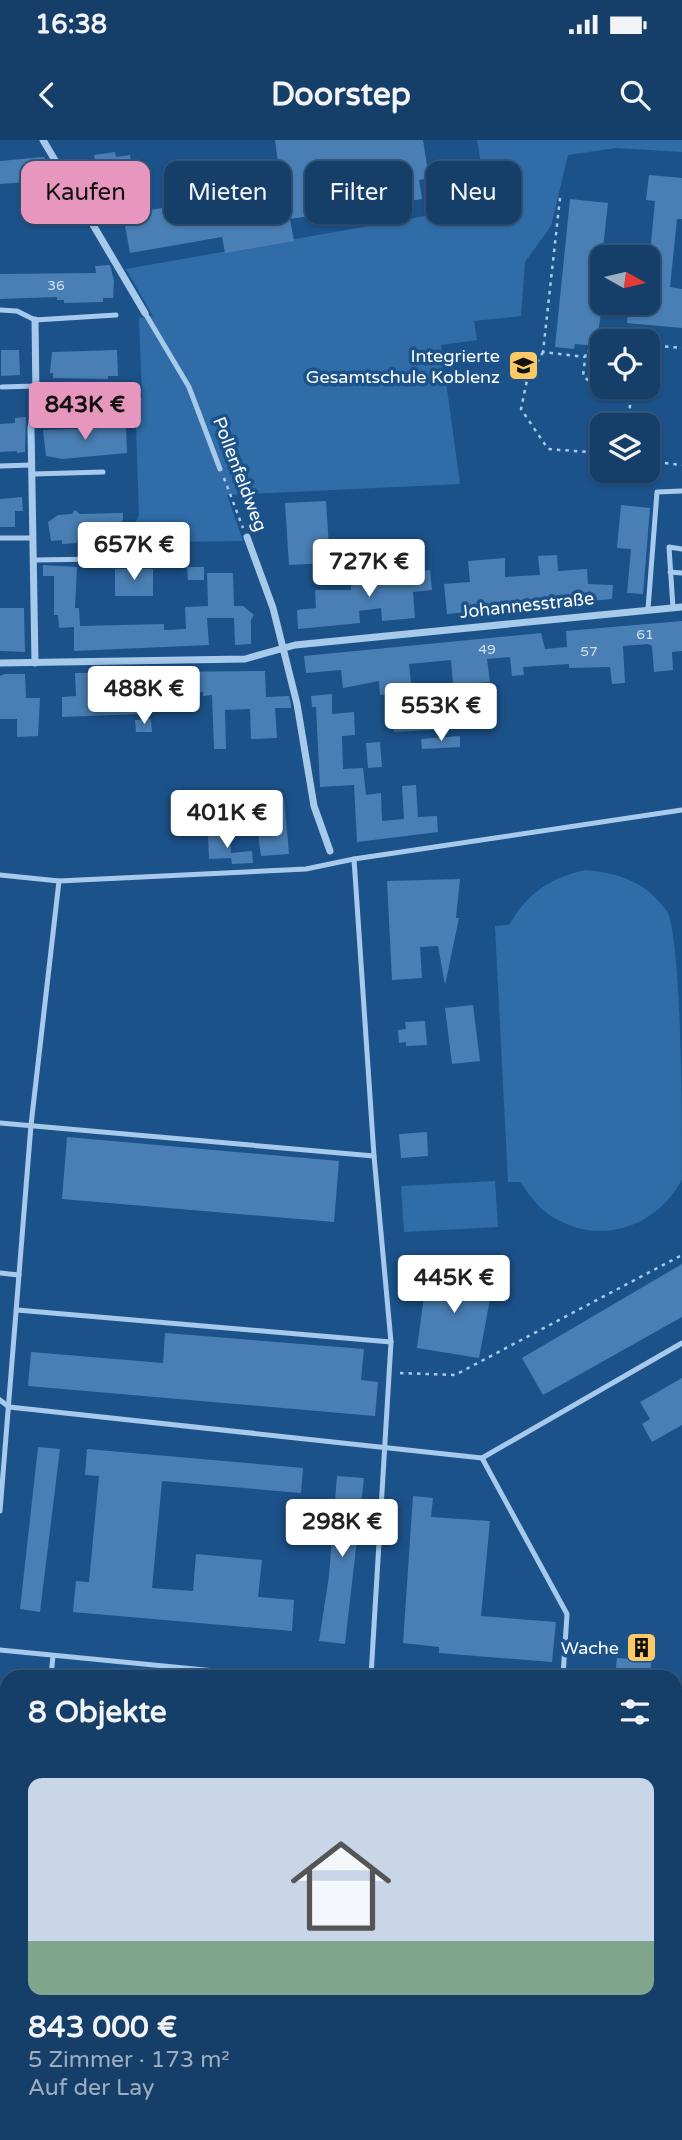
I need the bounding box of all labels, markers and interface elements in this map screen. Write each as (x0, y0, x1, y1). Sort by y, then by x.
text: 16:38 (35, 9, 107, 40)
icon: back (28, 76, 66, 114)
text: Doorstep (271, 76, 411, 114)
icon: search (616, 76, 654, 114)
chip: Kaufen (21, 161, 150, 224)
chip: Mieten (164, 161, 291, 224)
chip: Filter (305, 161, 412, 224)
chip: Neu (426, 161, 521, 224)
north arrow (590, 245, 660, 315)
map controls (590, 245, 660, 483)
house number: 36 (47, 277, 65, 294)
button: locate (590, 329, 660, 399)
place label: Integrierte Gesamtschule Koblenz (306, 345, 500, 388)
school or university icon: Integrierte Gesamtschule Koblenz (506, 349, 540, 383)
pin: 843K € (28, 383, 142, 442)
text: 843K € (45, 391, 125, 419)
button: layers (590, 413, 660, 483)
street label: Pollenfeldweg (208, 414, 272, 534)
pin: 657K € (77, 522, 191, 582)
text: 657K € (94, 531, 174, 559)
pin: 727K € (312, 540, 426, 599)
text: 727K € (329, 548, 409, 576)
street label: Johannesstraße (459, 587, 595, 623)
house number: 61 (636, 626, 654, 643)
house number: 49 (478, 641, 496, 658)
house number: 57 (580, 643, 598, 660)
pin: 488K € (87, 666, 201, 726)
text: 488K € (104, 675, 184, 703)
pin: 553K € (384, 684, 498, 743)
text: 553K € (401, 692, 481, 720)
pin: 401K € (170, 790, 284, 850)
text: 401K € (187, 799, 267, 827)
pin: 445K € (397, 1256, 511, 1315)
text: 445K € (414, 1264, 494, 1292)
pin: 298K € (285, 1500, 399, 1559)
text: 298K € (302, 1508, 382, 1536)
building icon: Wache (625, 1631, 659, 1665)
place label: Wache (561, 1637, 619, 1659)
icon: filters (616, 1693, 654, 1731)
text: 8 Objekte (28, 1694, 167, 1731)
icon: home (278, 1823, 404, 1949)
text: 843 000 € (28, 2009, 177, 2046)
text: 5 Zimmer · 173 m² (28, 2046, 230, 2074)
text: Auf der Lay (28, 2074, 154, 2102)

